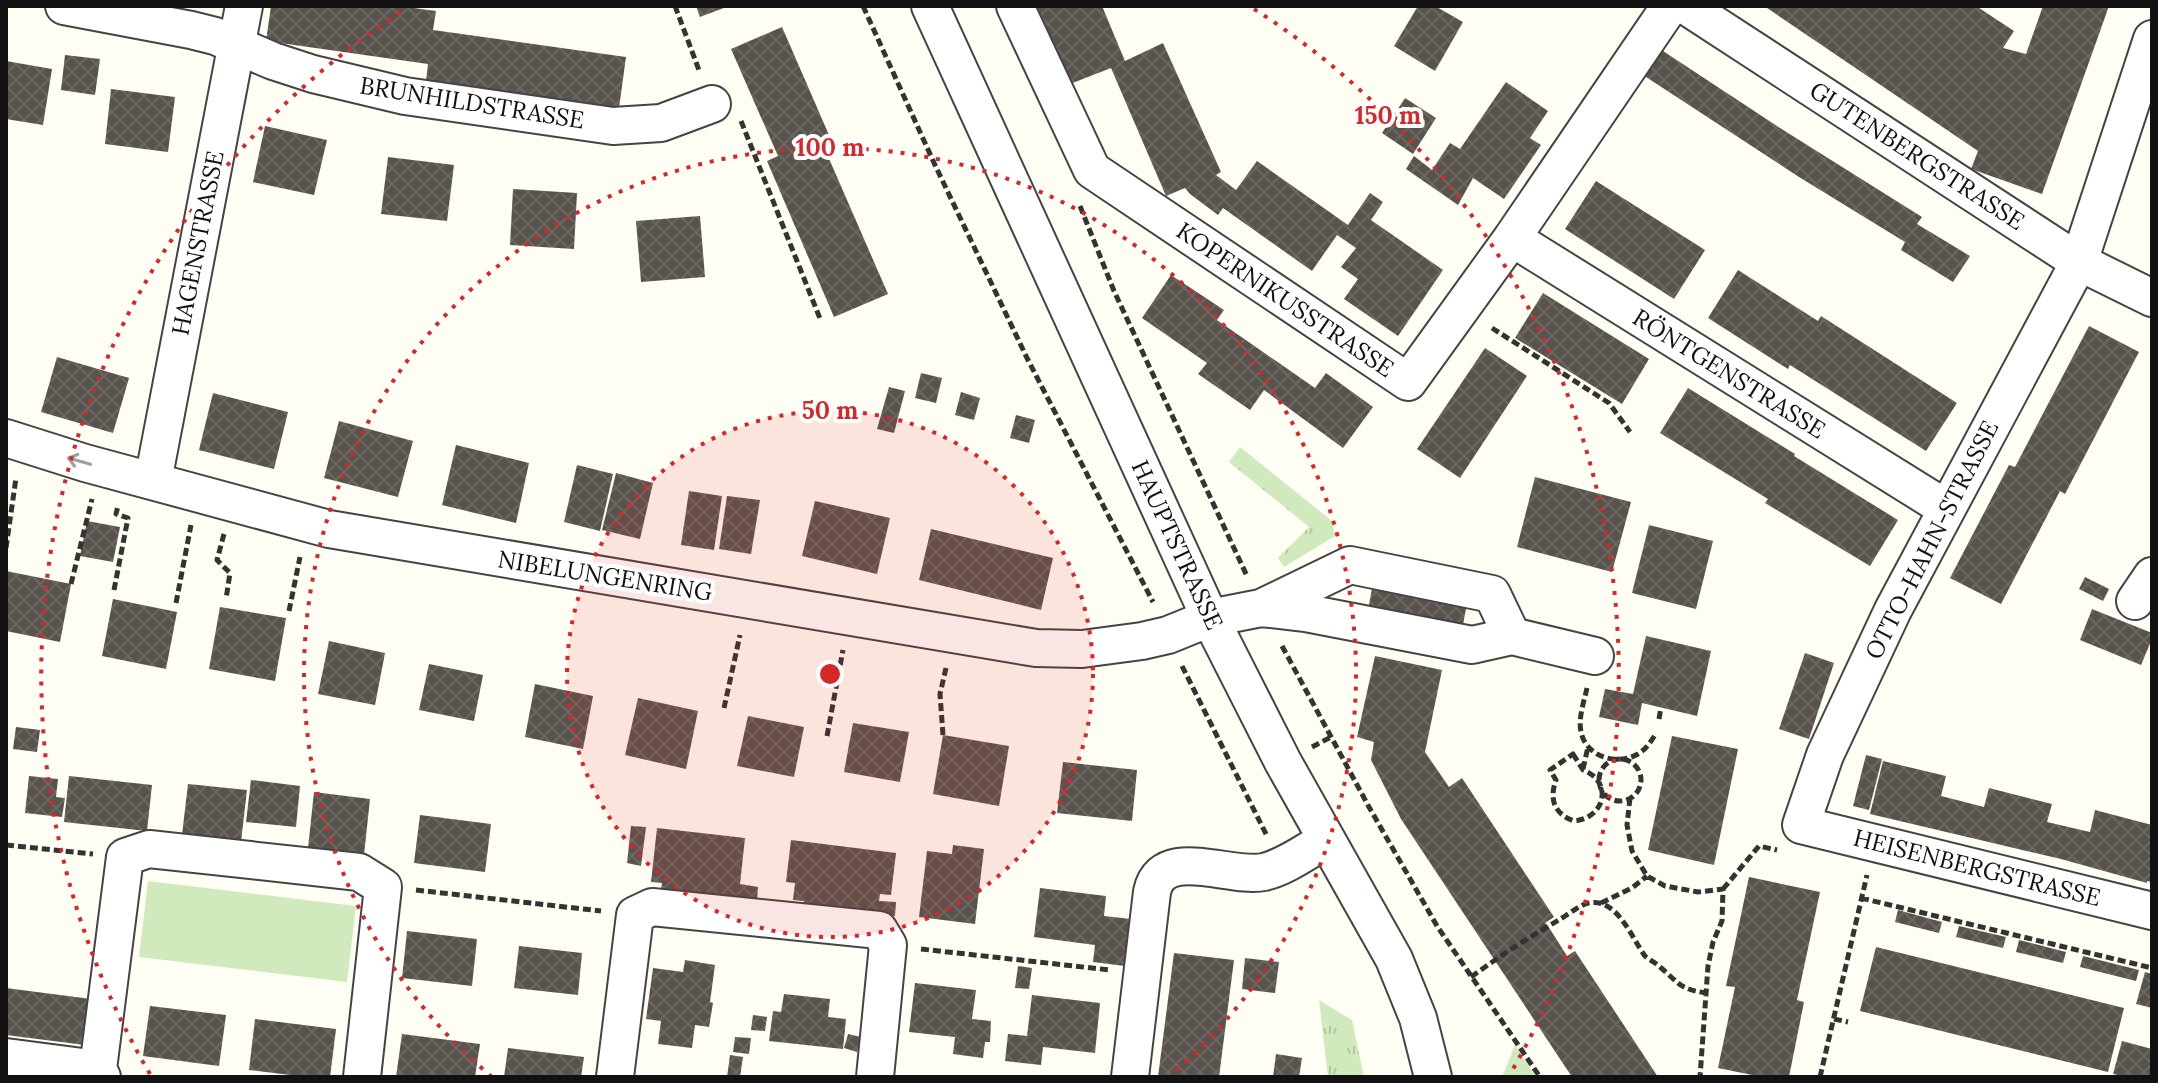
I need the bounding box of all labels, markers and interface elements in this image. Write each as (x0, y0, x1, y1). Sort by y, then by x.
street label: BRUNHILDSTRASSE (358, 69, 587, 136)
street label: GUTENBERGSTRASSE (1804, 74, 2031, 237)
text: 150 m (1355, 100, 1421, 131)
text: 100 m (796, 132, 864, 163)
street label: HAGENSTRASSE (164, 148, 231, 338)
street label: KOPERNIKUSSTRASSE (1171, 215, 1400, 384)
street label: RÖNTGENSTRASSE (1627, 302, 1831, 445)
text: 50 m (802, 395, 858, 426)
street label: OTTO-HAHN-STRASSE (1858, 415, 2005, 664)
one-way arrow (67, 453, 92, 467)
street label: HAUPTSTRASSE (1125, 455, 1230, 635)
street label: NIBELUNGENRING (496, 543, 715, 608)
centre of rings (816, 660, 844, 688)
street label: HEISENBERGSTRASSE (1850, 822, 2104, 913)

